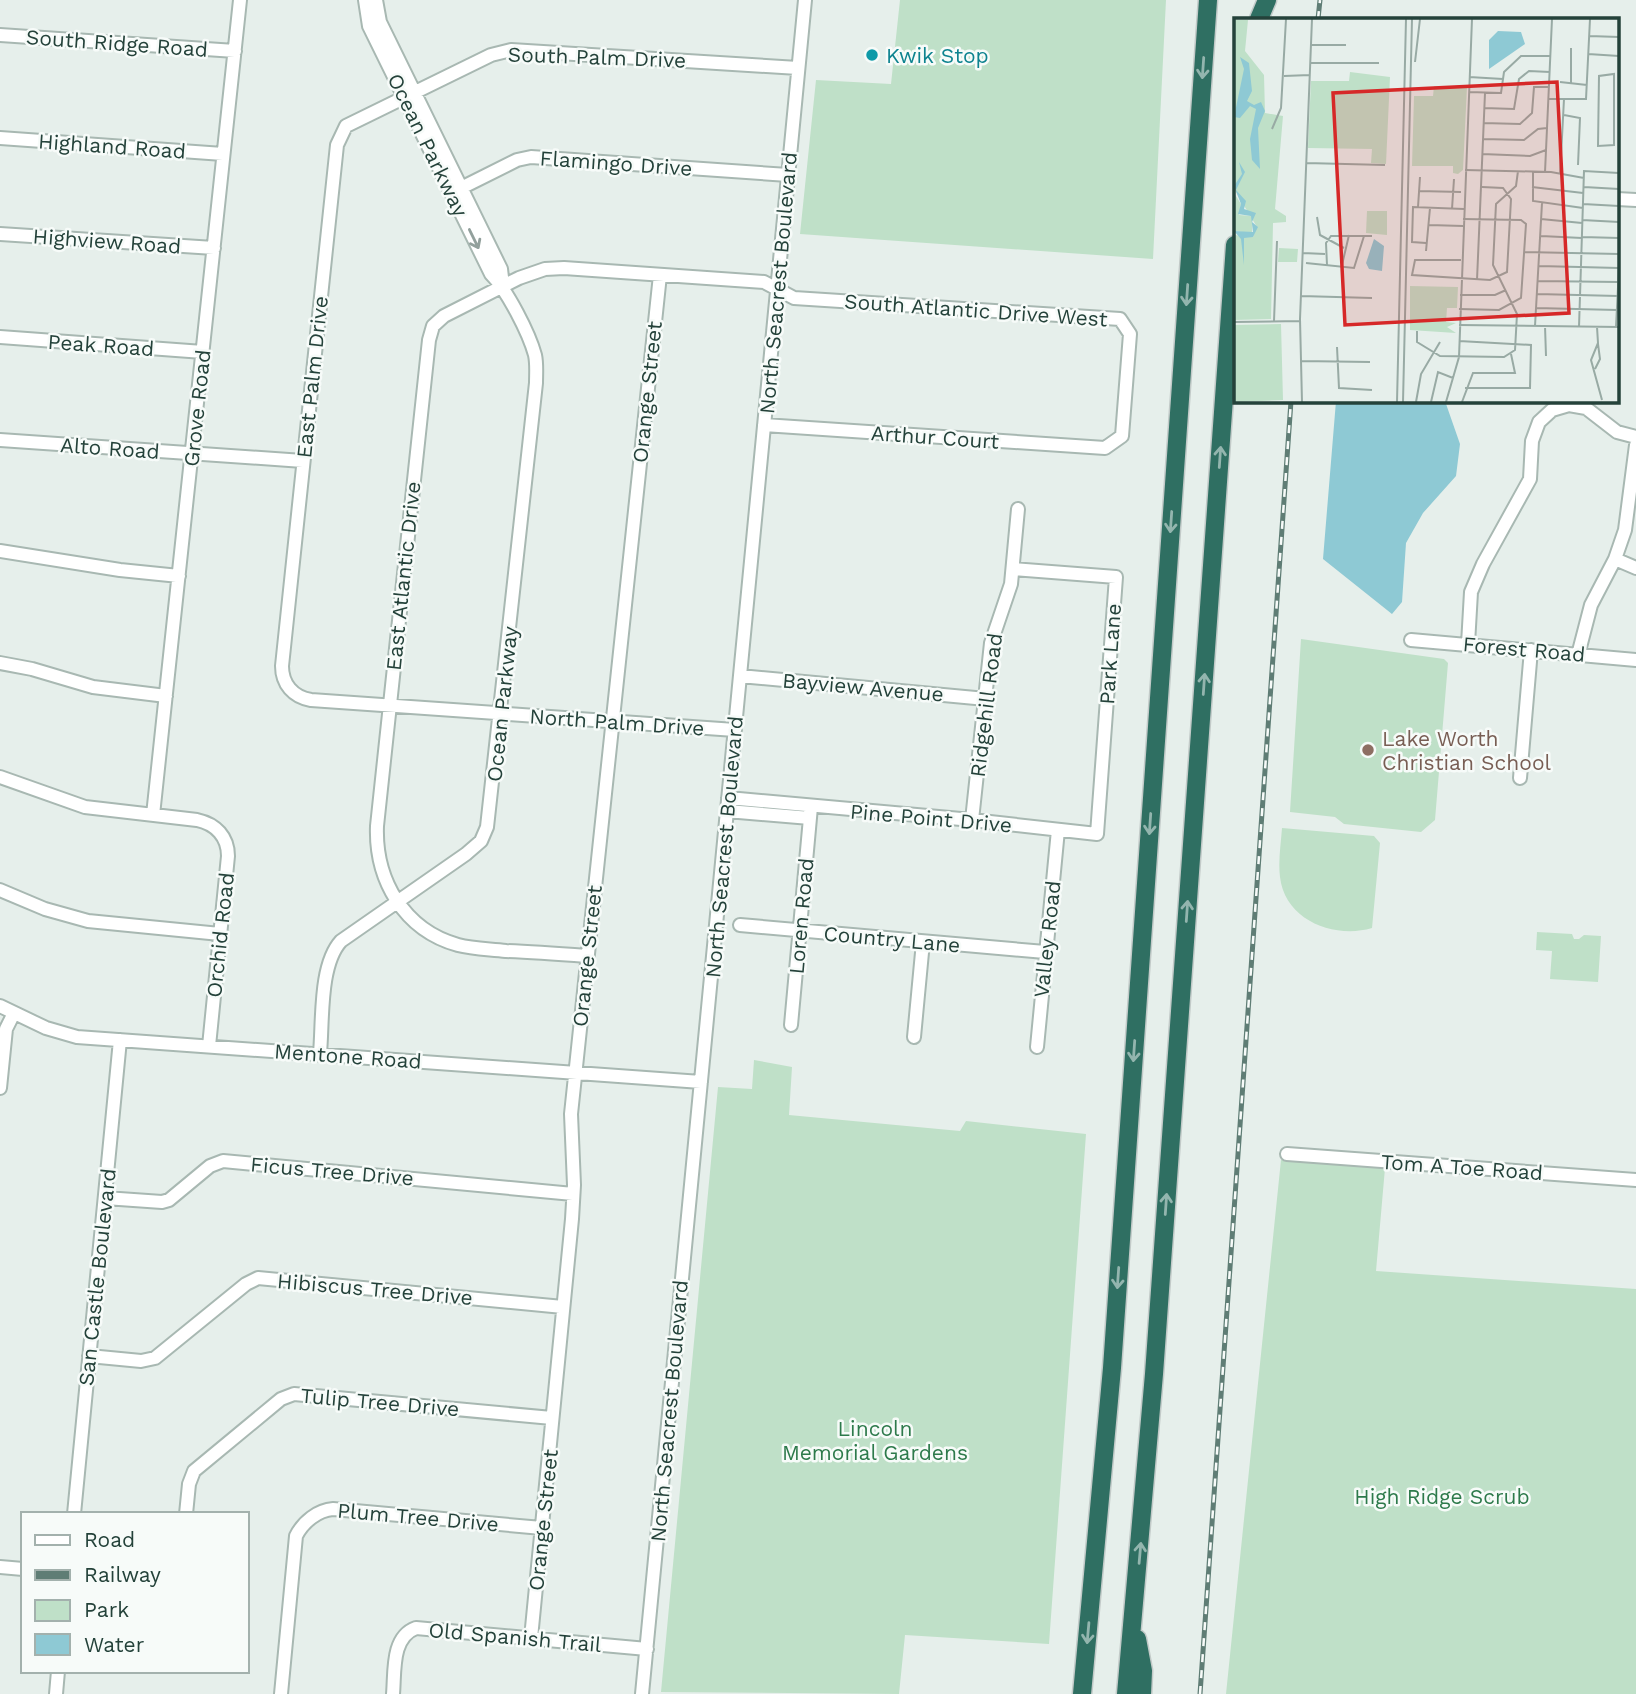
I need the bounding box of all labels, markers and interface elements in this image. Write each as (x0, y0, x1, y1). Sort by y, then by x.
inset map (1234, 18, 1618, 402)
street label: South Ridge Road (25, 24, 209, 62)
street label: South Palm Drive (507, 41, 687, 73)
place label: Kwik Stop (886, 43, 989, 68)
marker: Kwik Stop (864, 47, 880, 63)
one-way arrow (1196, 56, 1209, 79)
street label: Ocean Parkway (383, 69, 474, 221)
street label: Highland Road (37, 128, 187, 164)
street label: Flamingo Drive (539, 145, 693, 181)
street label: North Seacrest Boulevard (754, 151, 802, 415)
street label: Highview Road (32, 223, 182, 259)
one-way arrow (468, 228, 481, 249)
one-way arrow (1180, 283, 1193, 306)
street label: South Atlantic Drive West (844, 288, 1109, 332)
street label: East Palm Drive (291, 295, 333, 459)
street label: Orange Street (627, 320, 667, 464)
street label: Peak Road (47, 329, 155, 361)
street label: Grove Road (178, 348, 216, 468)
street label: Arthur Court (870, 420, 1000, 454)
street label: Alto Road (59, 432, 161, 464)
one-way arrow (1214, 447, 1227, 469)
street label: East Atlantic Drive (381, 480, 425, 672)
one-way arrow (1164, 510, 1177, 533)
street label: Park Lane (1094, 603, 1126, 705)
street label: Ocean Parkway (481, 625, 523, 783)
street label: Forest Road (1462, 631, 1586, 667)
street label: Ridgehill Road (965, 632, 1007, 778)
street label: Bayview Avenue (781, 667, 945, 707)
one-way arrow (1197, 673, 1210, 696)
street label: North Palm Drive (529, 703, 705, 741)
street label: North Seacrest Boulevard (700, 715, 748, 979)
place label: Lake Worth Christian School (1382, 726, 1551, 775)
marker: Lake Worth Christian School (1360, 742, 1376, 758)
street label: Pine Point Drive (849, 798, 1013, 838)
one-way arrow (1143, 813, 1156, 835)
street label: Loren Road (783, 857, 819, 975)
street label: Orchid Road (201, 871, 239, 999)
street label: Valley Road (1028, 879, 1066, 999)
street label: Orange Street (567, 884, 607, 1028)
one-way arrow (1181, 900, 1194, 923)
street label: Country Lane (823, 921, 961, 957)
street label: Mentone Road (273, 1038, 423, 1074)
one-way arrow (1127, 1040, 1140, 1062)
street label: Tom A Toe Road (1380, 1149, 1544, 1185)
street label: Ficus Tree Drive (249, 1151, 415, 1191)
street label: San Castle Boulevard (73, 1167, 121, 1387)
one-way arrow (1160, 1192, 1173, 1215)
one-way arrow (1111, 1267, 1124, 1289)
street label: Hibiscus Tree Drive (276, 1268, 474, 1310)
street label: North Seacrest Boulevard (645, 1279, 693, 1543)
street label: Tulip Tree Drive (300, 1383, 460, 1421)
park label: Lincoln Memorial Gardens (782, 1416, 968, 1465)
street label: Orange Street (523, 1448, 563, 1592)
park label: High Ridge Scrub (1354, 1484, 1530, 1509)
street label: Plum Tree Drive (336, 1497, 500, 1537)
legend (21, 1512, 248, 1673)
text: Road (84, 1527, 135, 1552)
one-way arrow (1134, 1542, 1147, 1564)
text: Railway (84, 1562, 161, 1587)
text: Park (84, 1597, 129, 1622)
street label: Old Spanish Trail (427, 1617, 603, 1657)
one-way arrow (1081, 1621, 1094, 1643)
text: Water (84, 1632, 145, 1657)

